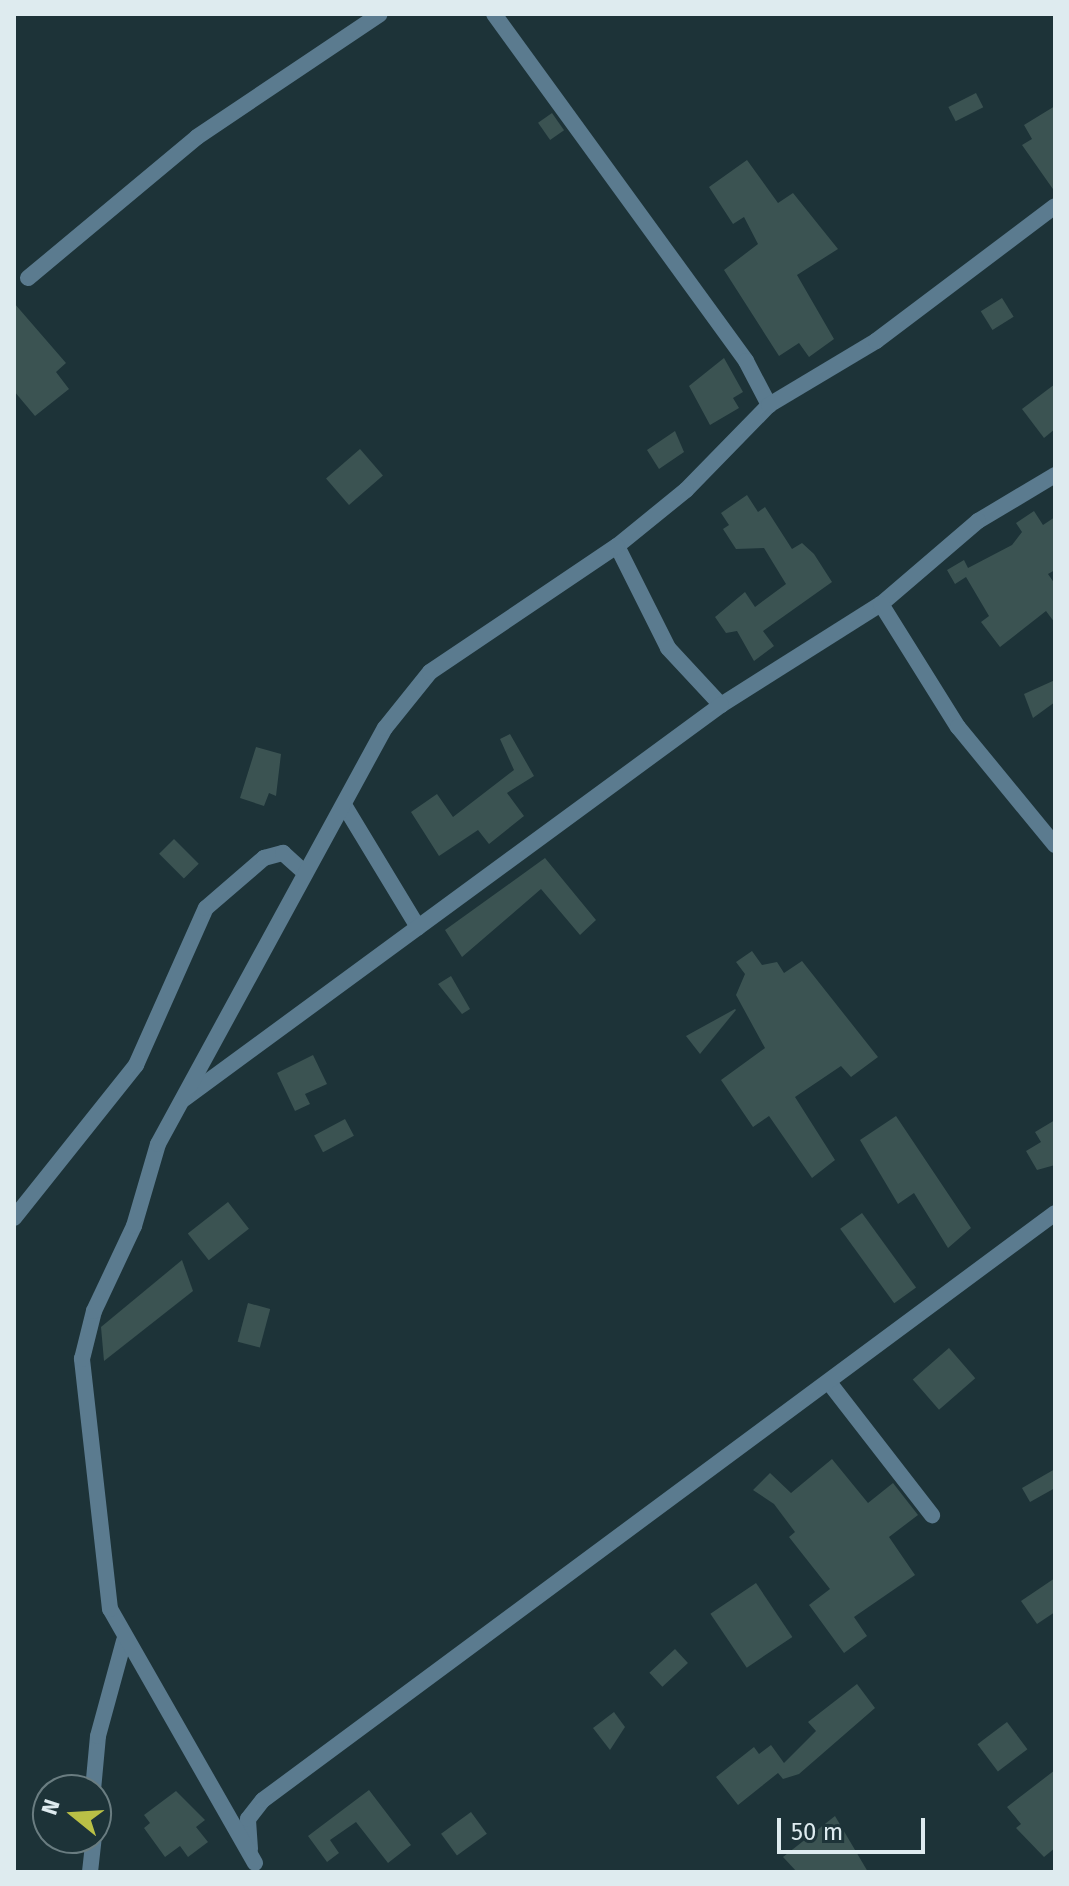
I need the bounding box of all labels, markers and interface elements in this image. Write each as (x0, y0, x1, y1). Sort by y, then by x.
north arrow (32, 1774, 112, 1854)
text: N (36, 1796, 66, 1818)
scale bar (781, 1802, 929, 1852)
text: 50 m (791, 1818, 843, 1846)

